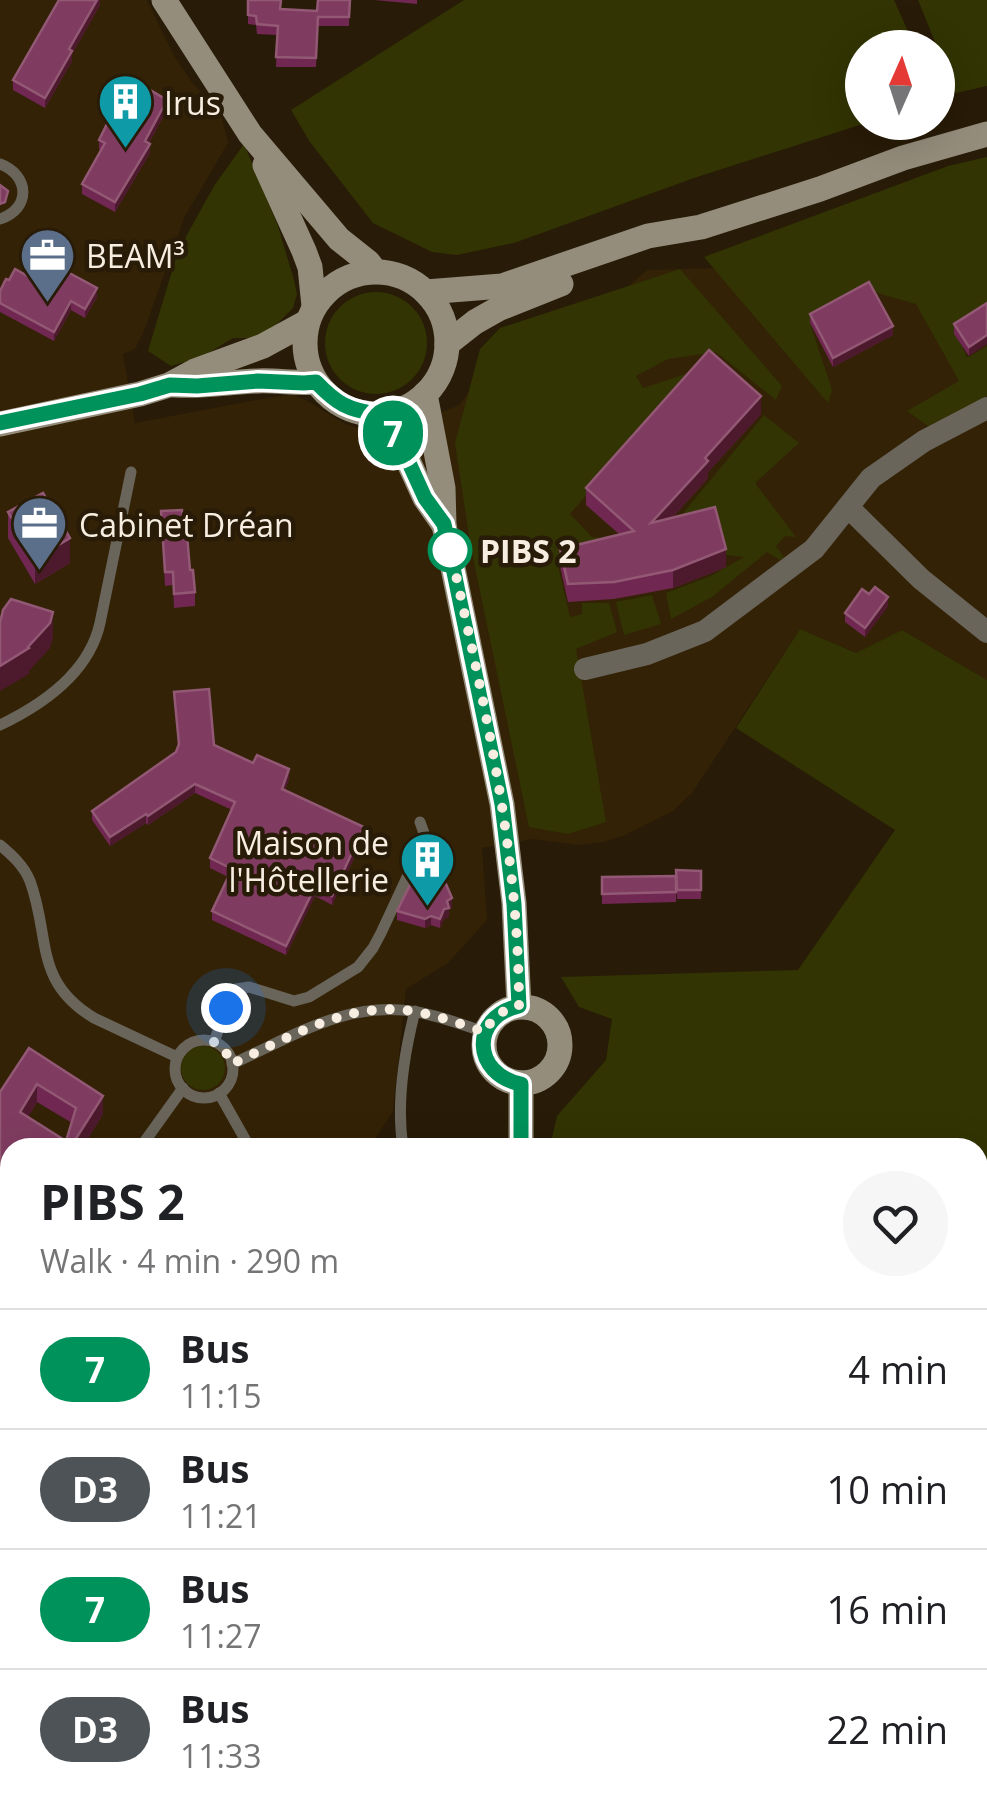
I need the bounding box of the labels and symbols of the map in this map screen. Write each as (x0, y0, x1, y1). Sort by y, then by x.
north arrow (845, 30, 955, 140)
building icon: Irus (95, 72, 155, 151)
place label: Irus (164, 81, 221, 124)
office icon: BEAM³ (17, 225, 77, 304)
place label: BEAM³ (86, 234, 185, 277)
line badge: 7 (360, 400, 426, 466)
office icon: Cabinet Dréan (10, 494, 70, 573)
place label: Cabinet Dréan (79, 503, 294, 546)
marker: PIBS 2 (429, 529, 471, 571)
place label: PIBS 2 (480, 529, 576, 572)
place label: Maison de l'Hôtellerie (228, 821, 389, 901)
building icon: Maison de l'Hôtellerie (398, 830, 458, 909)
your location (201, 983, 251, 1033)

